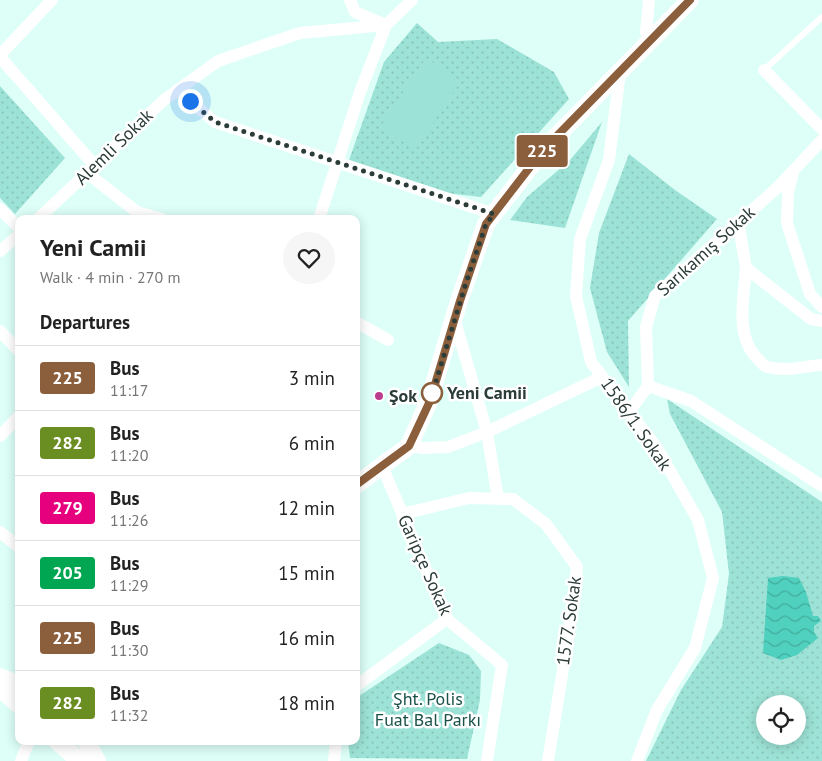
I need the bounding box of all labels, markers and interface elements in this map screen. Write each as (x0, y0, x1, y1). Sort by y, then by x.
your location (178, 89, 203, 114)
street label: Alemli Sokak (70, 103, 158, 190)
line badge: 225 (513, 135, 571, 167)
text: 225 (527, 139, 557, 162)
street label: Sarıkamış Sokak (652, 200, 760, 301)
text: Yeni Camii (40, 232, 146, 263)
button: heart (283, 232, 335, 284)
text: Walk · 4 min · 270 m (40, 267, 180, 287)
text: Departures (40, 310, 130, 334)
text: Bus (110, 356, 139, 380)
text: 225 (52, 366, 83, 389)
text: 3 min (289, 366, 335, 390)
street label: 1586/1. Sokak (596, 373, 677, 475)
text: 11:17 (110, 380, 148, 400)
place label: Yeni Camii (446, 381, 527, 404)
marker: Yeni Camii (421, 382, 443, 404)
place label: Şok (389, 384, 417, 407)
marker: Şok (373, 390, 385, 402)
text: Bus (110, 421, 139, 445)
text: 282 (52, 431, 83, 454)
text: 6 min (289, 431, 335, 455)
text: 11:20 (110, 445, 148, 465)
text: Bus (110, 486, 139, 510)
text: 279 (52, 496, 83, 519)
text: 12 min (278, 496, 335, 520)
text: 11:26 (110, 510, 148, 530)
street label: Garipçe Sokak (393, 511, 458, 619)
text: Bus (110, 551, 139, 575)
text: 205 (52, 561, 83, 584)
text: 15 min (278, 561, 335, 585)
street label: 1577. Sokak (551, 574, 586, 667)
text: 11:29 (110, 575, 148, 595)
text: Bus (110, 616, 139, 640)
text: 225 (52, 626, 83, 649)
text: 16 min (278, 626, 335, 650)
text: 11:30 (110, 640, 148, 660)
text: Bus (110, 681, 139, 705)
park label: Şht. Polis Fuat Bal Parkı (375, 687, 481, 731)
text: 282 (52, 691, 83, 714)
text: 18 min (278, 691, 335, 715)
map controls (756, 695, 806, 745)
button: locate (756, 695, 806, 745)
text: 11:32 (110, 705, 148, 725)

